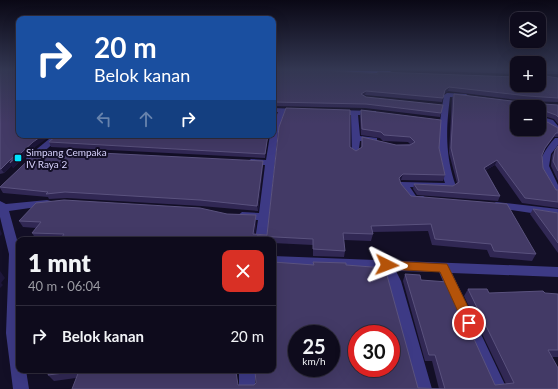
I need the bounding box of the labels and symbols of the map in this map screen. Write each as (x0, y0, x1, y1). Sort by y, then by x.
place label: Simpang Cempaka IV Raya 2 (26, 146, 107, 170)
marker: Simpang Cempaka IV Raya 2 (13, 153, 23, 163)
position arrow (366, 244, 408, 286)
pin (452, 306, 486, 340)
speed limit sign: 30 (348, 325, 400, 377)

